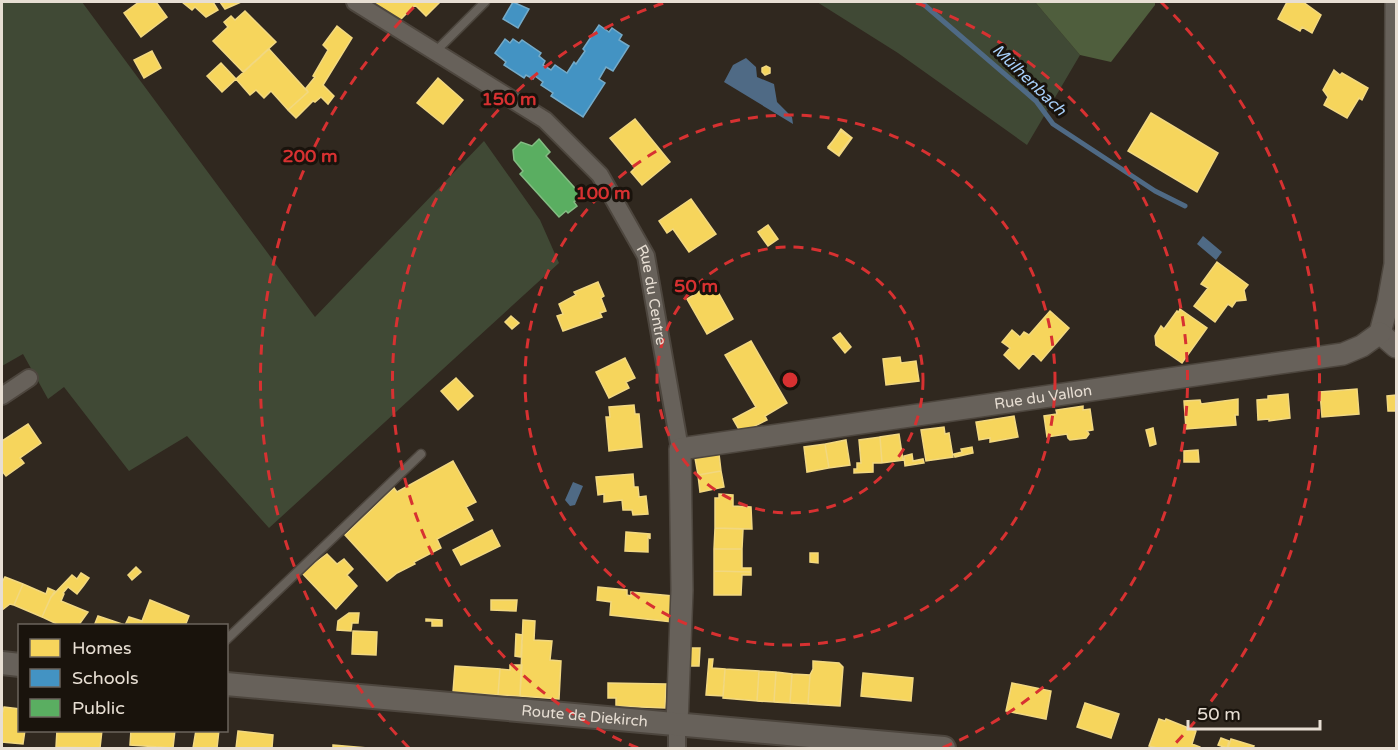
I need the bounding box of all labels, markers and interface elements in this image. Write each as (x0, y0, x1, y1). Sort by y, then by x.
water label: Mülhenbach (988, 40, 1071, 121)
text: 150 m (481, 88, 537, 110)
text: 200 m (282, 145, 338, 167)
text: 100 m (575, 182, 631, 204)
street label: Rue du Centre (632, 241, 671, 347)
text: 50 m (674, 275, 718, 297)
centre of rings (780, 370, 800, 390)
street label: Rue du Vallon (993, 381, 1093, 413)
legend (18, 624, 228, 732)
text: Homes (72, 637, 132, 659)
text: Schools (72, 667, 139, 689)
scale bar (1188, 693, 1320, 731)
text: Public (72, 697, 125, 719)
street label: Route de Diekirch (521, 701, 649, 731)
text: 50 m (1197, 703, 1241, 725)

